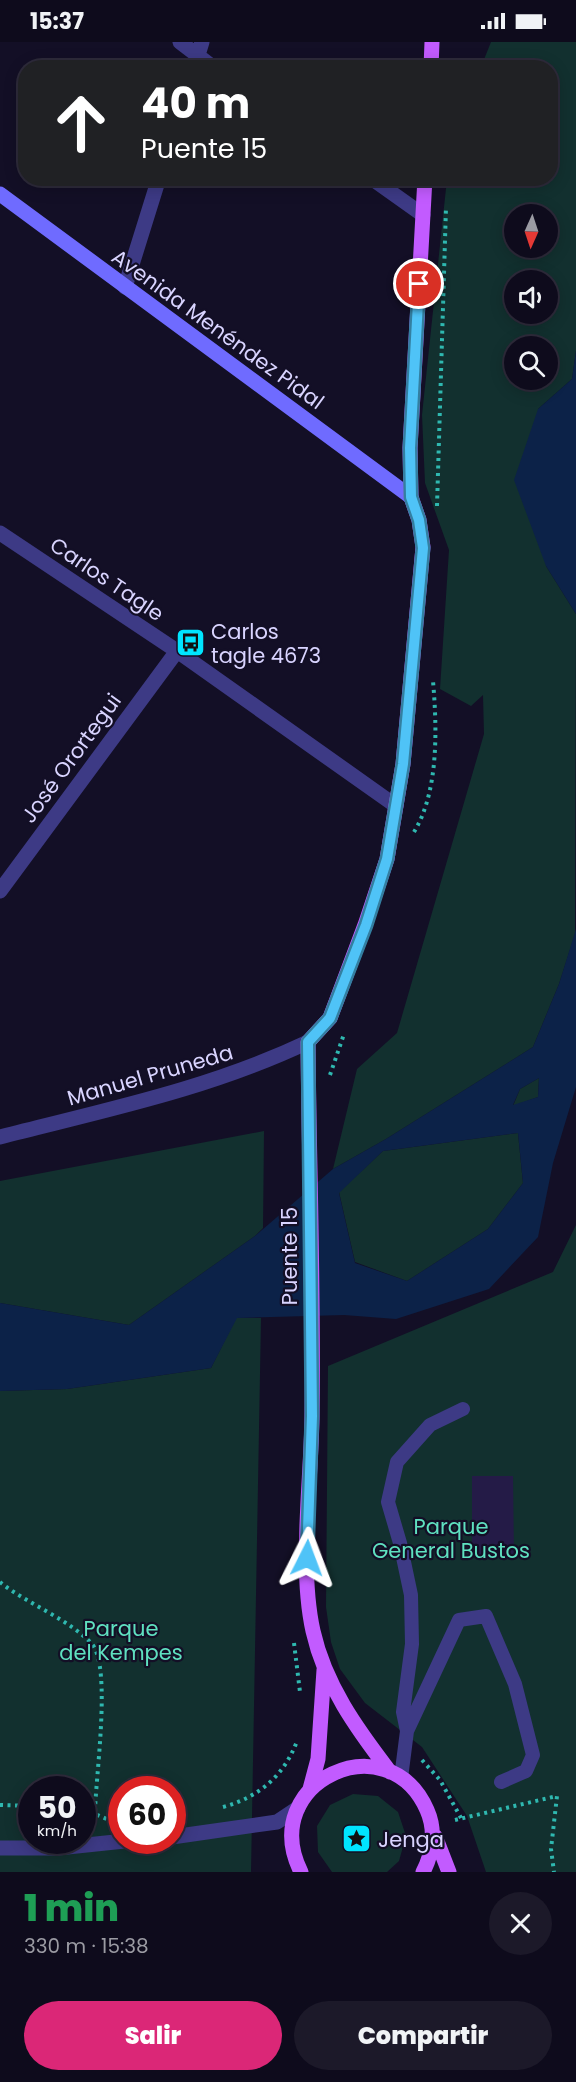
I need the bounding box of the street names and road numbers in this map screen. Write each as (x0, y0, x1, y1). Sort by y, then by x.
street label: Avenida Menéndez Pidal (106, 242, 330, 416)
street label: Carlos Tagle (44, 530, 170, 628)
street label: José Orortegui (14, 687, 128, 829)
street label: Manuel Pruneda (64, 1037, 236, 1113)
street label: Puente 15 (275, 1207, 304, 1305)

